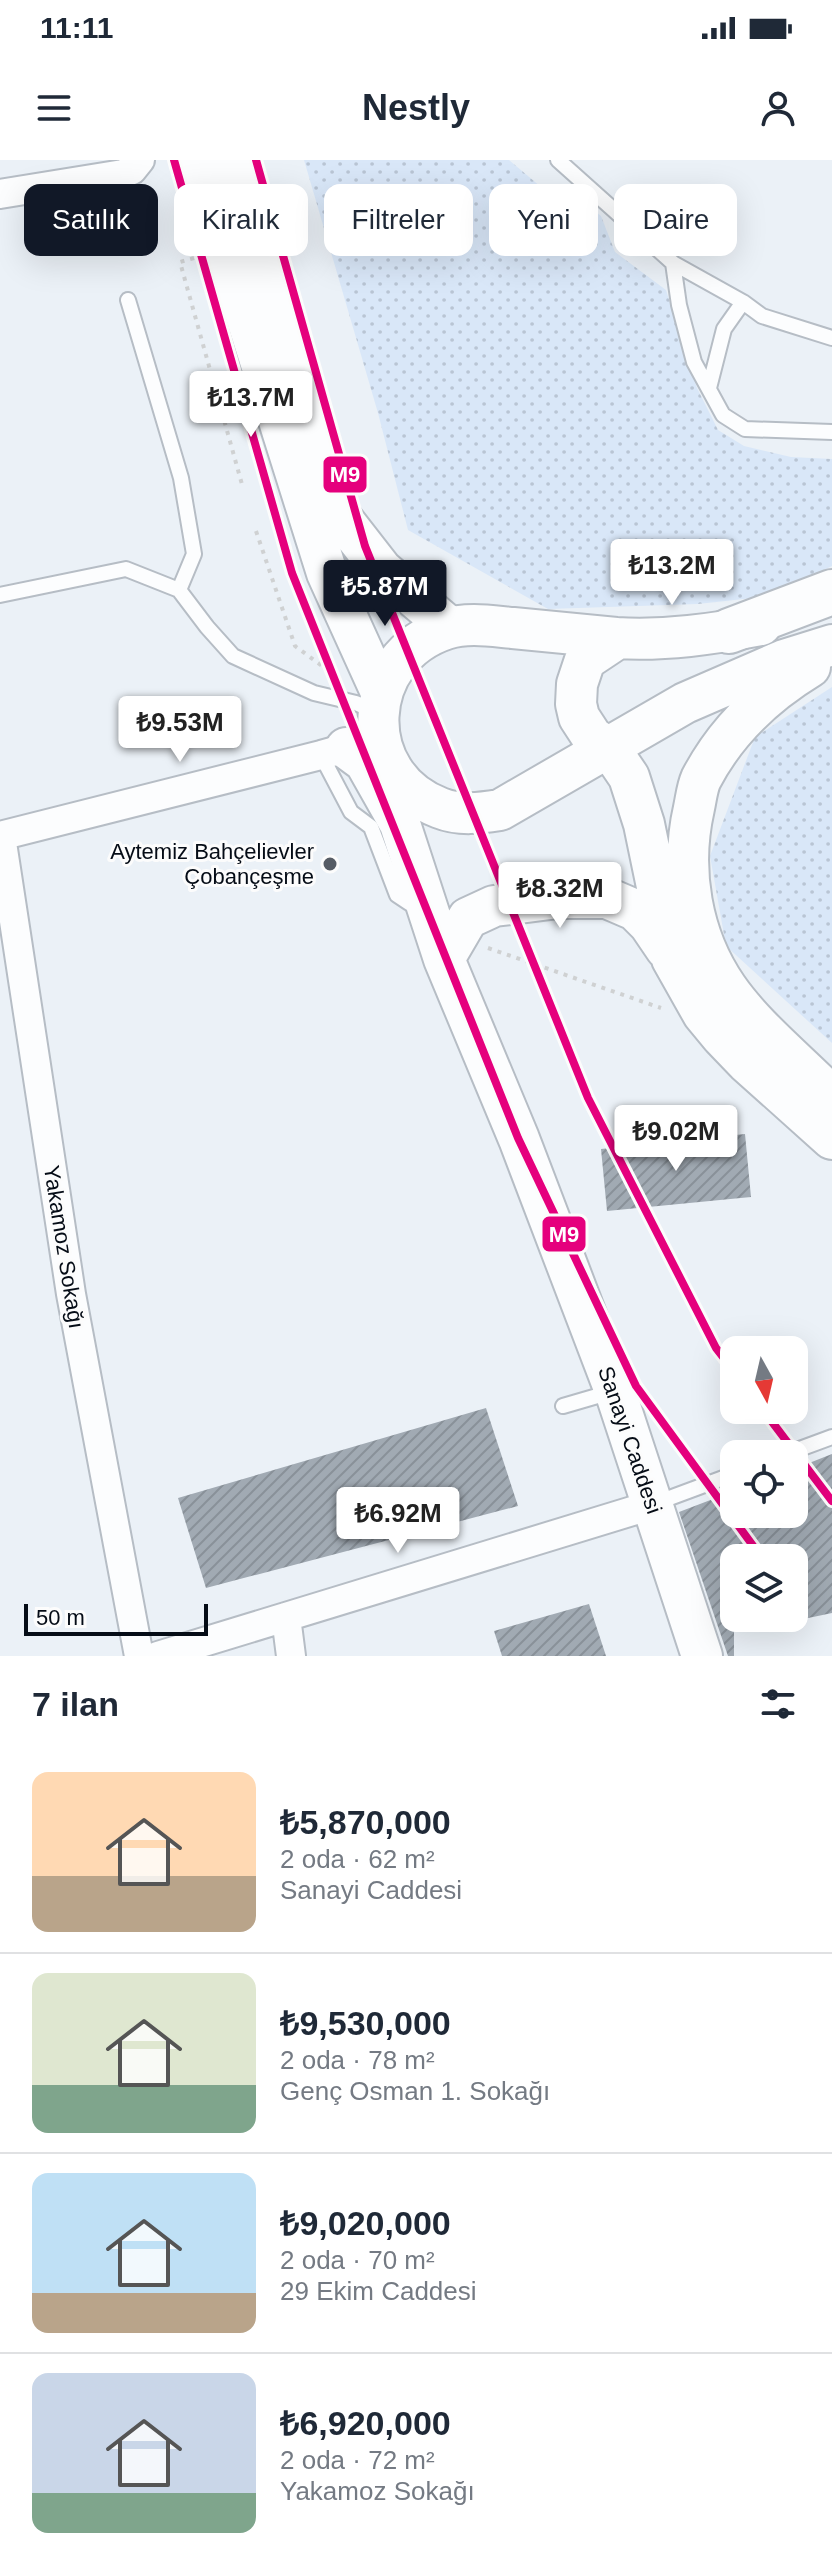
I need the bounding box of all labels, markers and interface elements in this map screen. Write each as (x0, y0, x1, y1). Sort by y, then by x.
text: 11:11 (40, 11, 113, 44)
icon: menu (32, 86, 76, 130)
icon: person (756, 86, 800, 130)
text: Nestly (362, 87, 470, 128)
chip: Satılık (24, 184, 158, 256)
chip: Kiralık (174, 184, 308, 256)
chip: Filtreler (324, 184, 473, 256)
chip: Yeni (489, 184, 598, 256)
chip: Daire (614, 184, 737, 256)
pin: ₺13.7M (186, 371, 316, 439)
text: ₺13.7M (207, 382, 295, 412)
line badge: M9 (322, 455, 368, 494)
text: M9 (330, 462, 360, 487)
pin: ₺13.2M (607, 539, 737, 607)
text: ₺13.2M (628, 550, 716, 580)
pin: ₺5.87M (320, 560, 450, 628)
text: ₺5.87M (341, 571, 429, 601)
pin: ₺9.53M (115, 696, 245, 764)
text: ₺9.53M (136, 707, 224, 737)
place label: Aytemiz Bahçelievler Çobançeşme (110, 839, 314, 889)
marker: Aytemiz Bahçelievler Çobançeşme (321, 855, 339, 873)
pin: ₺8.32M (495, 862, 625, 930)
text: ₺8.32M (516, 873, 604, 903)
pin: ₺9.02M (611, 1105, 741, 1173)
text: ₺9.02M (632, 1116, 720, 1146)
street label: Yakamoz Sokağı (39, 1164, 89, 1330)
line badge: M9 (541, 1215, 587, 1253)
text: M9 (549, 1222, 579, 1247)
north arrow (720, 1336, 808, 1424)
map controls (720, 1336, 808, 1632)
street label: Sanayi Caddesi (593, 1363, 667, 1517)
button: locate (720, 1440, 808, 1528)
pin: ₺6.92M (333, 1487, 463, 1555)
text: ₺6.92M (354, 1498, 442, 1528)
button: layers (720, 1544, 808, 1632)
scale bar (24, 1600, 208, 1636)
text: 50 m (36, 1605, 85, 1630)
icon: filters (756, 1682, 800, 1726)
text: 7 ilan (32, 1685, 119, 1723)
text: ₺5,870,000 (280, 1803, 451, 1841)
icon: home (96, 1804, 192, 1900)
text: 2 oda · 62 m² (280, 1844, 435, 1874)
text: Sanayi Caddesi (280, 1875, 462, 1905)
text: ₺9,530,000 (280, 2004, 451, 2042)
icon: home (96, 2005, 192, 2101)
text: 2 oda · 78 m² (280, 2045, 435, 2075)
text: Genç Osman 1. Sokağı (280, 2076, 550, 2106)
text: ₺9,020,000 (280, 2204, 451, 2242)
icon: home (96, 2205, 192, 2301)
text: 2 oda · 70 m² (280, 2245, 435, 2275)
text: 29 Ekim Caddesi (280, 2276, 477, 2306)
text: ₺6,920,000 (280, 2404, 451, 2442)
icon: home (96, 2405, 192, 2501)
text: 2 oda · 72 m² (280, 2445, 435, 2475)
text: Yakamoz Sokağı (280, 2476, 475, 2506)

